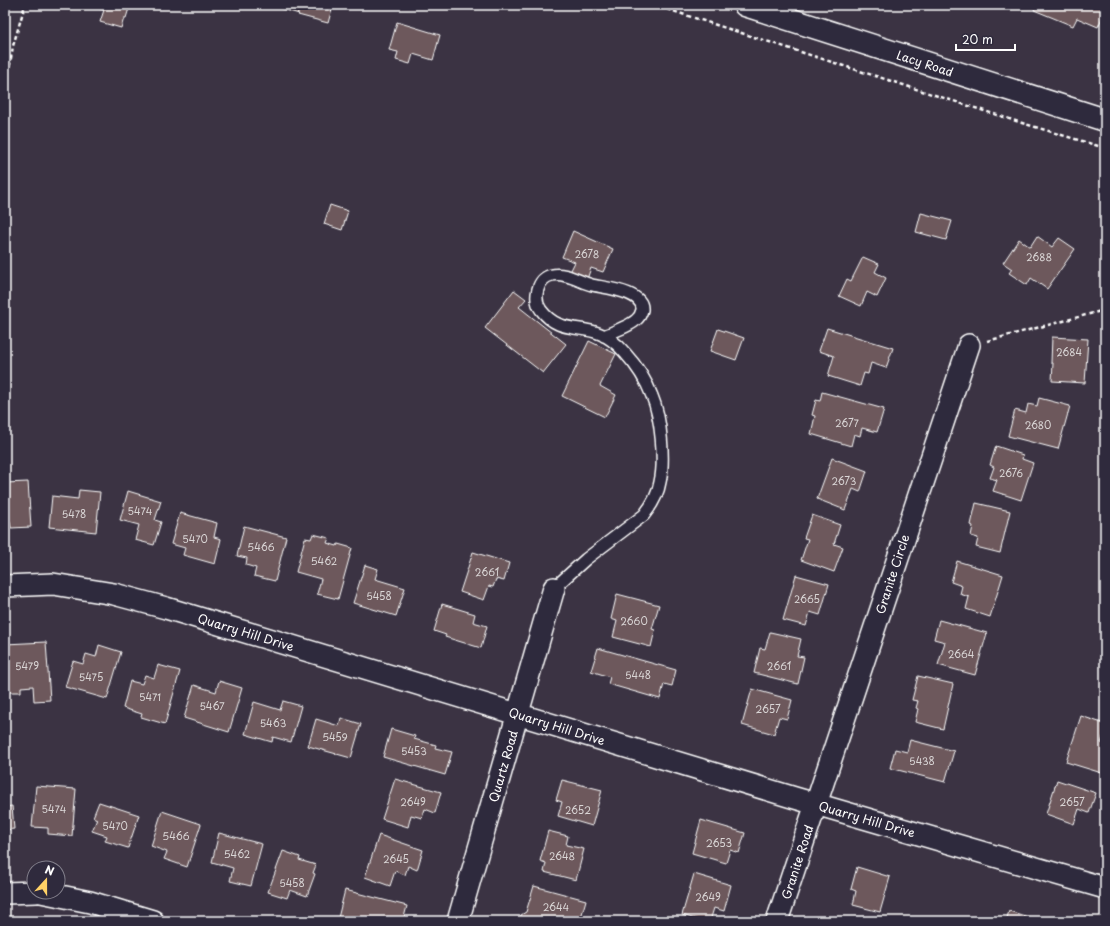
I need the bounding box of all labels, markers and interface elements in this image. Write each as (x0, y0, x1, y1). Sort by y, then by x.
scale bar (956, 26, 1015, 52)
text: 20 m (962, 30, 993, 48)
street label: Lacy Road (894, 45, 956, 81)
house number: 2678 (575, 246, 599, 261)
house number: 2688 (1026, 249, 1052, 264)
house number: 2684 (1056, 344, 1082, 359)
house number: 2677 (835, 415, 860, 430)
house number: 2680 (1025, 417, 1051, 432)
house number: 2676 (999, 465, 1023, 480)
house number: 2673 (832, 473, 857, 488)
house number: 5474 (128, 503, 153, 518)
house number: 5478 (62, 506, 86, 521)
house number: 5470 (182, 531, 208, 546)
street label: Granite Circle (871, 532, 913, 616)
house number: 5466 (247, 539, 275, 554)
house number: 5462 (311, 553, 337, 568)
house number: 2661 (475, 564, 499, 579)
house number: 5458 (366, 588, 392, 603)
house number: 2665 (794, 591, 820, 606)
street label: Quarry Hill Drive (196, 609, 297, 655)
house number: 2660 (620, 613, 648, 628)
house number: 2664 (948, 646, 975, 661)
house number: 5479 (15, 658, 39, 673)
house number: 2661 (767, 658, 791, 673)
house number: 5448 (625, 667, 651, 682)
house number: 5475 (79, 669, 103, 684)
house number: 5471 (139, 689, 161, 704)
house number: 5467 (199, 698, 225, 713)
house number: 2657 (755, 701, 781, 716)
street label: Quarry Hill Drive (507, 703, 608, 749)
house number: 5463 (260, 715, 287, 730)
street label: Quartz Road (484, 728, 522, 804)
house number: 5459 (322, 729, 348, 744)
house number: 5453 (401, 743, 427, 758)
house number: 5438 (909, 753, 935, 768)
house number: 2649 (400, 794, 426, 809)
house number: 2657 (1059, 794, 1085, 809)
street label: Quarry Hill Drive (817, 797, 918, 842)
house number: 5474 (42, 801, 67, 816)
house number: 2652 (565, 802, 591, 817)
house number: 5470 (102, 818, 128, 833)
street label: Granite Road (777, 823, 817, 901)
house number: 5466 (162, 828, 190, 843)
house number: 2653 (706, 835, 732, 850)
house number: 5462 (224, 846, 250, 861)
house number: 2648 (549, 848, 575, 863)
house number: 2645 (383, 851, 409, 866)
north arrow (26, 860, 66, 900)
text: N (43, 861, 57, 880)
house number: 5458 (279, 875, 305, 890)
house number: 2649 (695, 889, 721, 904)
house number: 2644 (543, 899, 570, 914)

